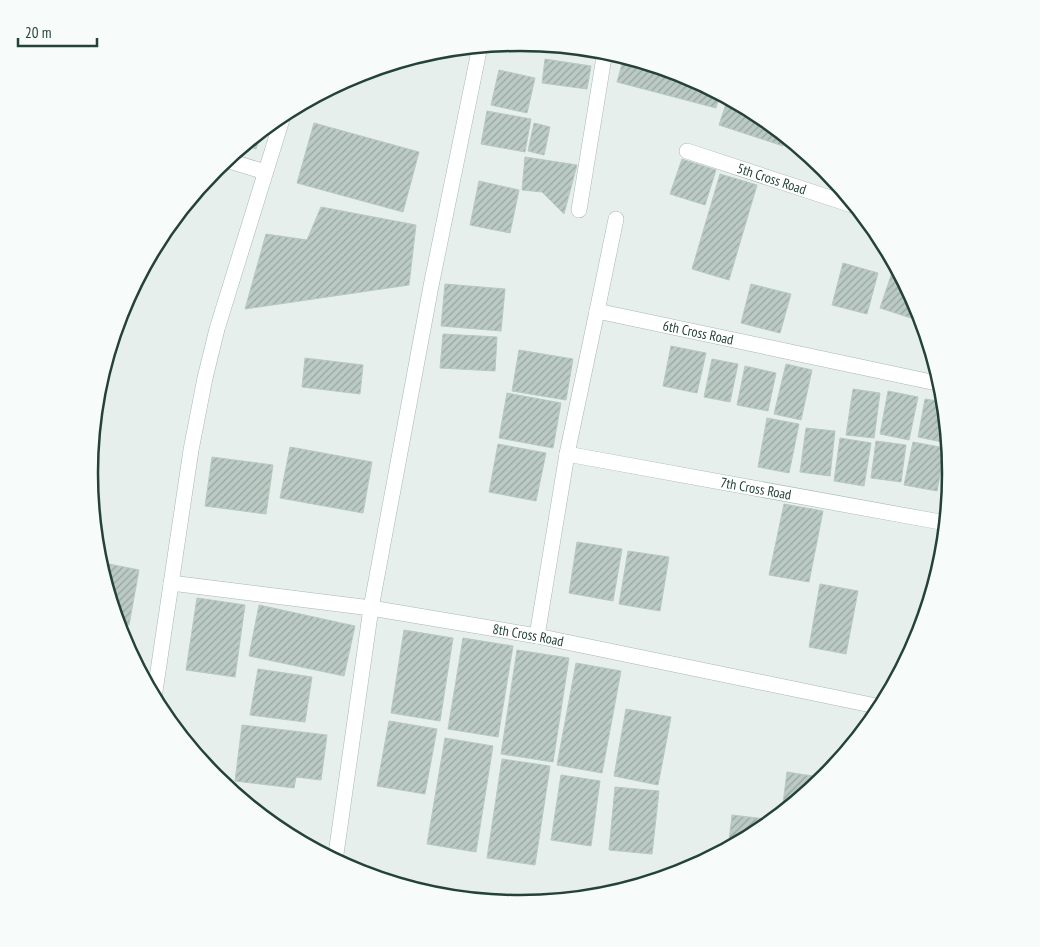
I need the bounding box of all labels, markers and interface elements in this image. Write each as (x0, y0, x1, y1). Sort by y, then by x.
scale bar (18, 15, 96, 47)
text: 20 m (25, 23, 51, 42)
street label: 5th Cross Road (735, 159, 809, 198)
street label: 6th Cross Road (661, 316, 735, 349)
street label: 7th Cross Road (719, 473, 793, 504)
street label: 8th Cross Road (491, 620, 565, 650)

